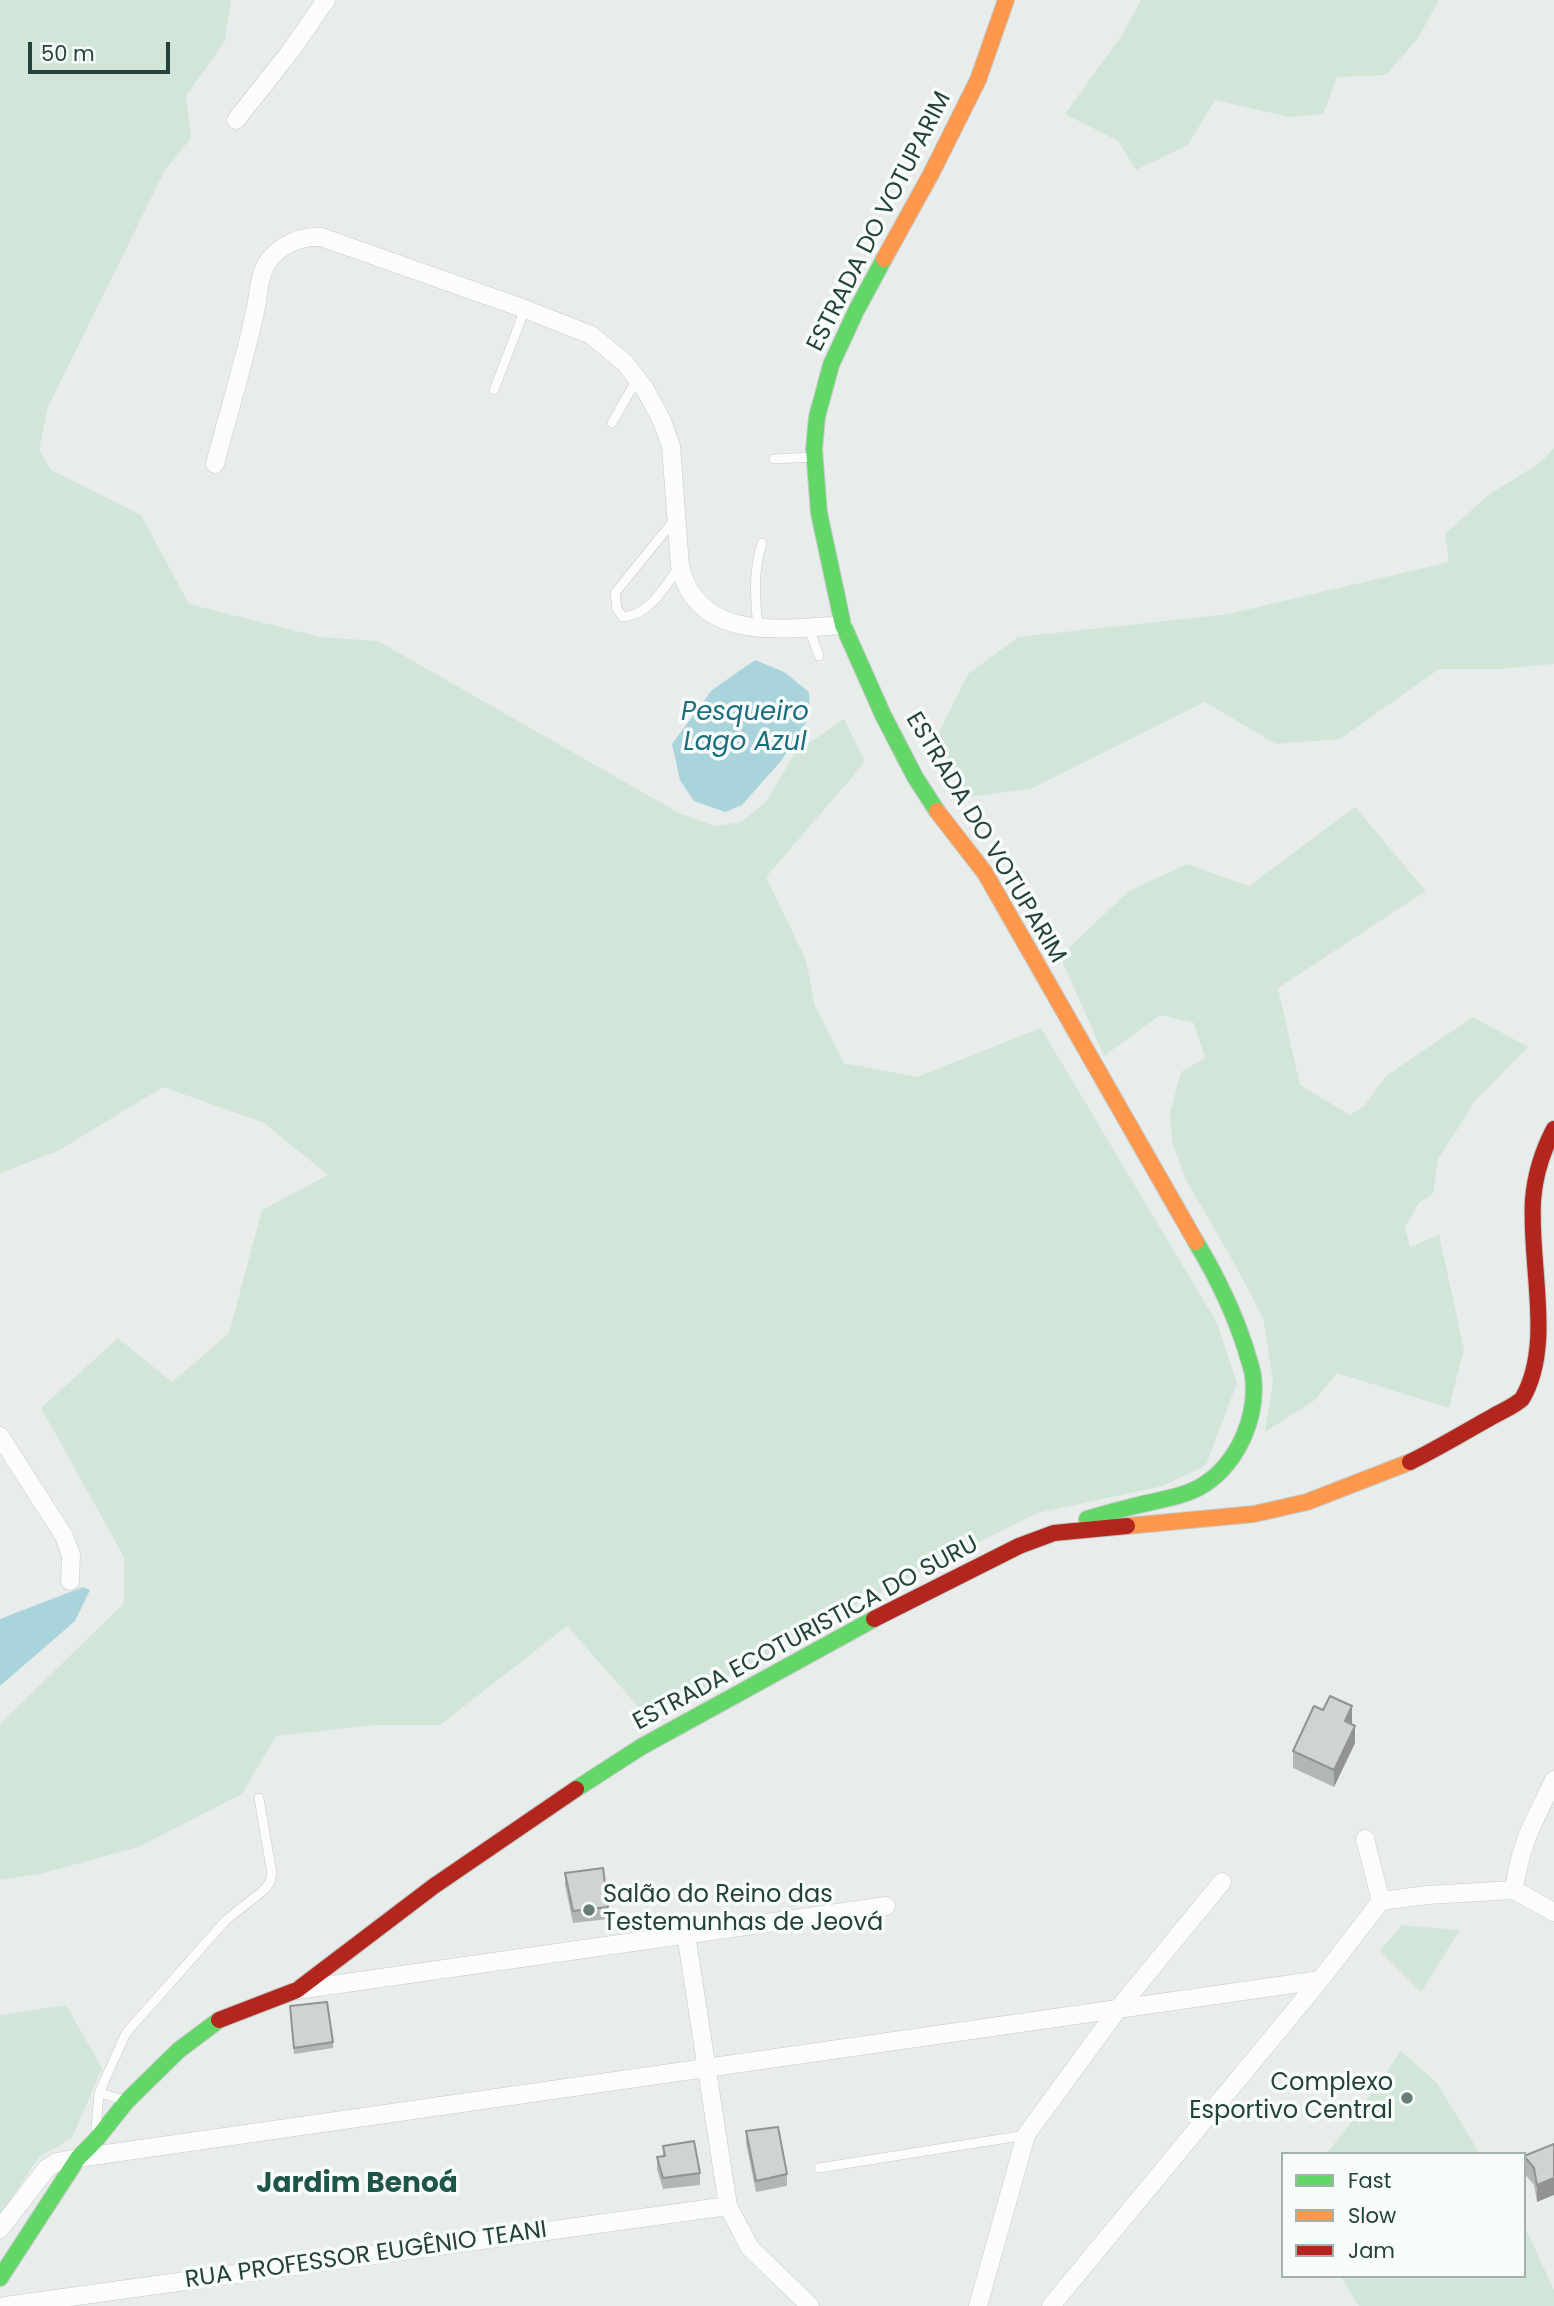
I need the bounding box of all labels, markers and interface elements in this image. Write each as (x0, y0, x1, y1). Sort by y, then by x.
scale bar (32, 28, 173, 72)
text: 50 m (41, 39, 95, 68)
street label: ESTRADA DO VOTUPARIM (802, 87, 958, 357)
water label: Pesqueiro Lago Azul (681, 697, 809, 758)
street label: ESTRADA DO VOTUPARIM (899, 707, 1071, 969)
street label: ESTRADA ECOTURISTICA DO SURU (629, 1531, 983, 1737)
place label: Salão do Reino das Testemunhas de Jeová (603, 1882, 883, 1938)
marker: Salão do Reino das Testemunhas de Jeová (581, 1902, 597, 1918)
place label: Complexo Esportivo Central (1189, 2070, 1393, 2126)
marker: Complexo Esportivo Central (1399, 2090, 1415, 2106)
legend (1281, 2152, 1526, 2278)
text: Fast (1348, 2166, 1391, 2195)
district label: Jardim Benoá (256, 2168, 458, 2202)
text: Slow (1348, 2201, 1396, 2230)
street label: RUA PROFESSOR EUGÊNIO TEANI (183, 2216, 549, 2296)
text: Jam (1348, 2236, 1395, 2265)

